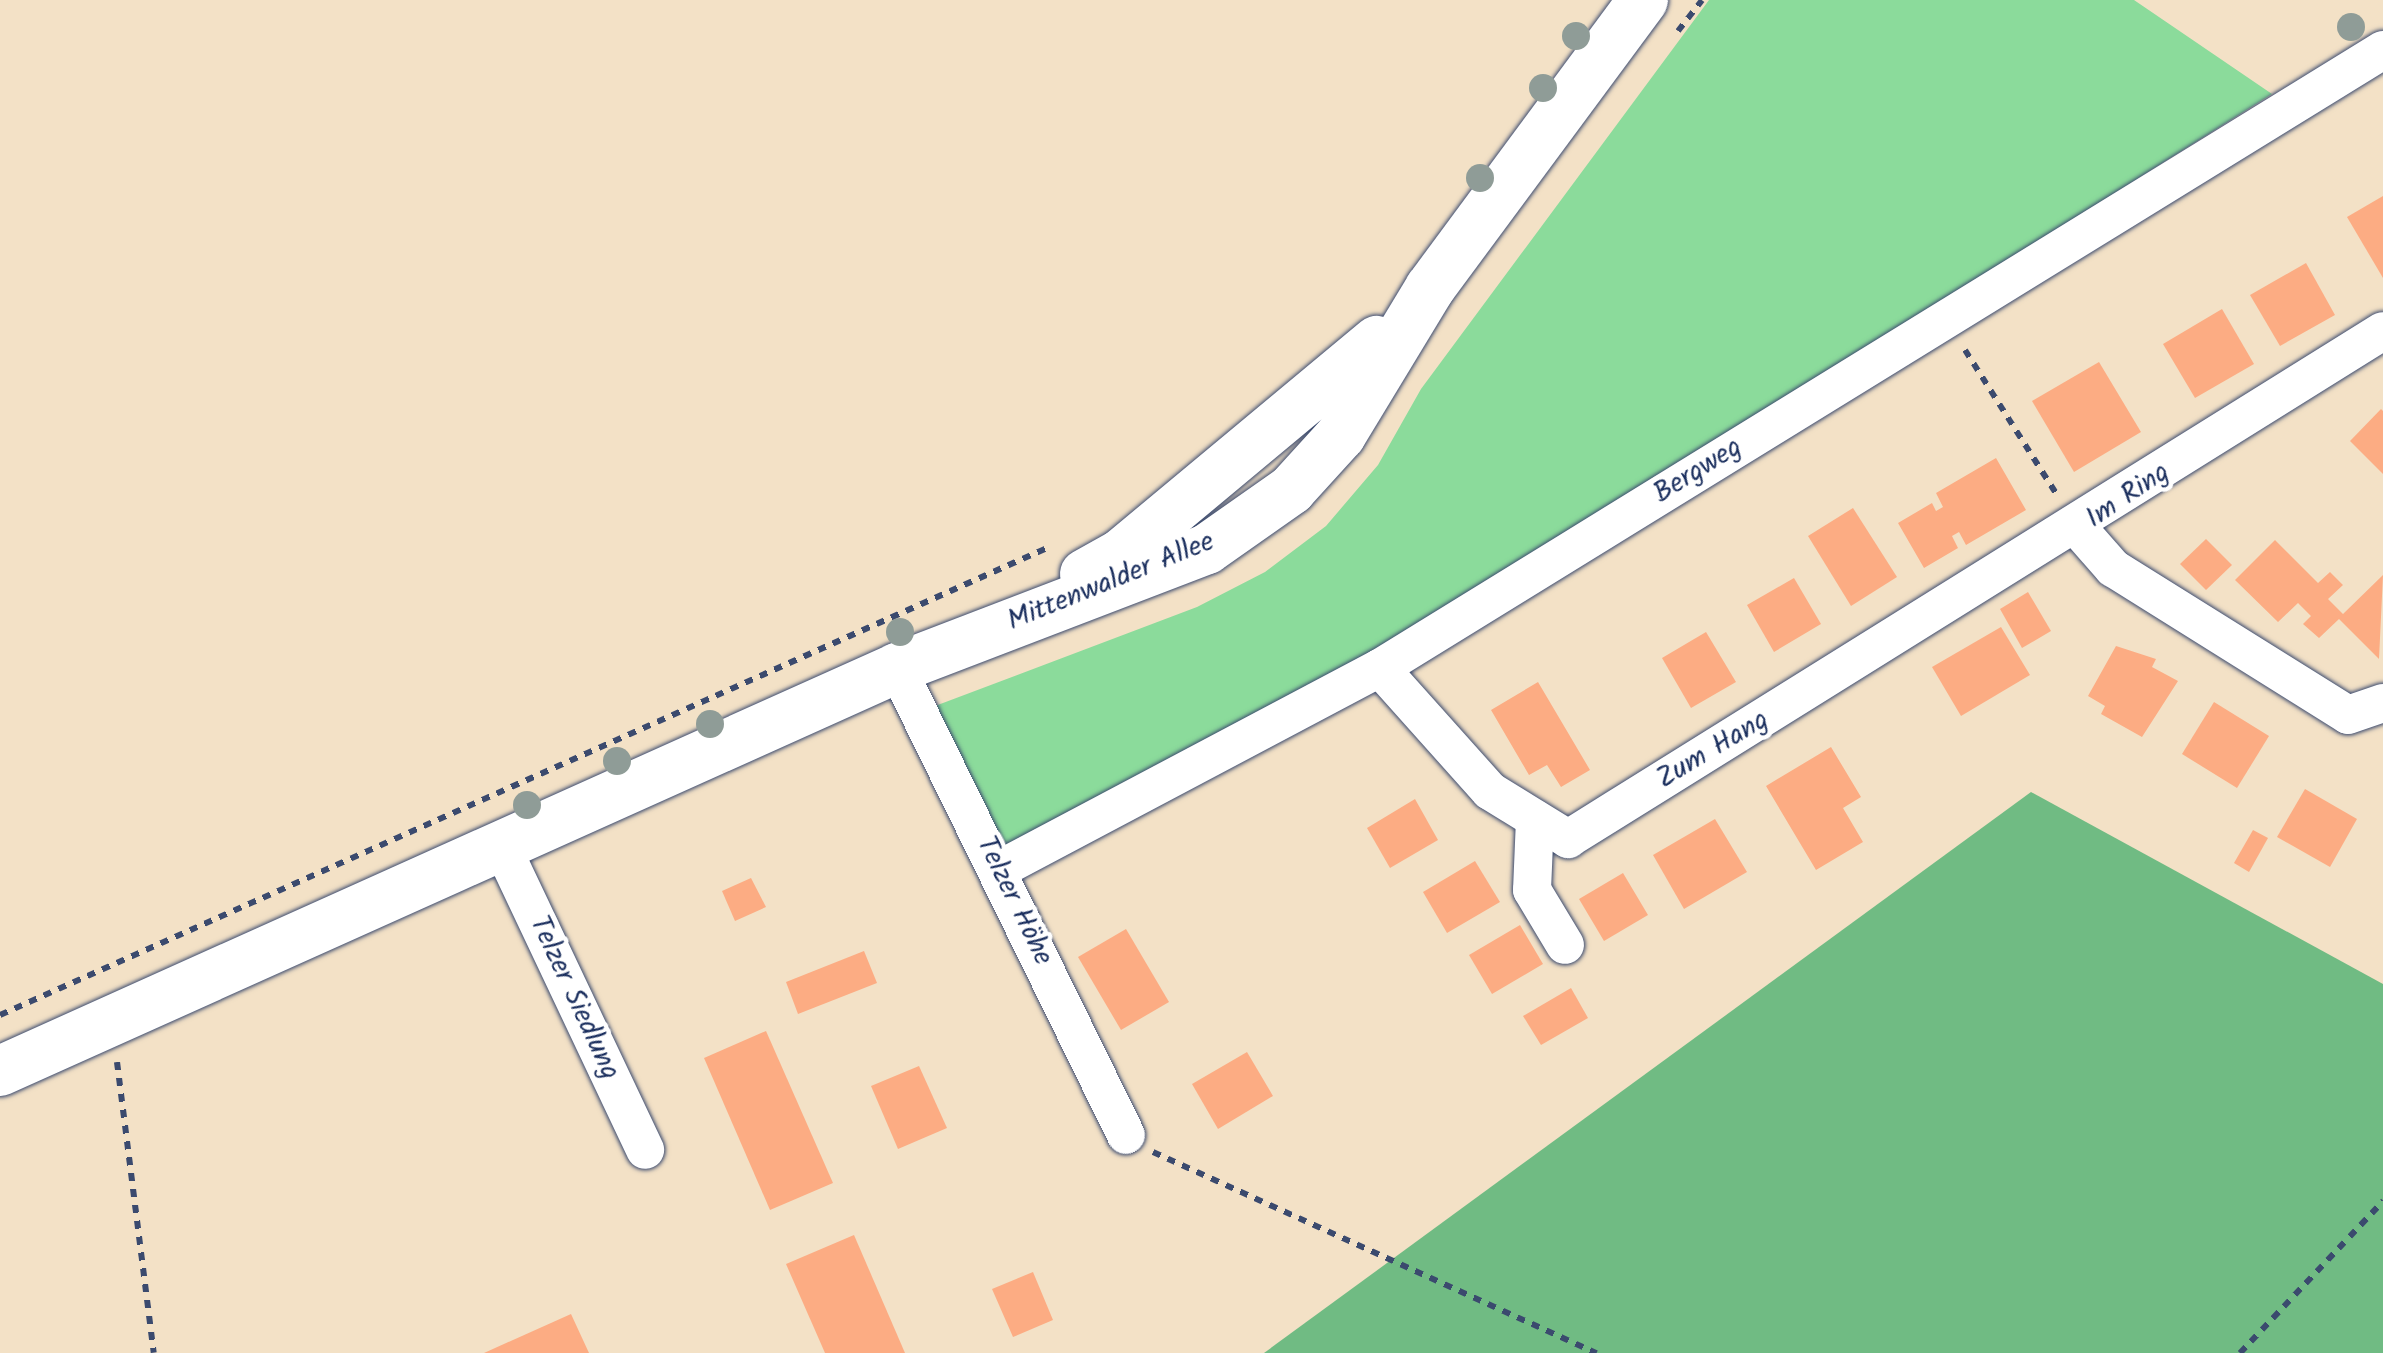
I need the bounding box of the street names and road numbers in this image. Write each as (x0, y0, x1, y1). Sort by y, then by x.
street label: Bergweg (1648, 431, 1748, 511)
street label: Im Ring (2080, 456, 2176, 536)
street label: Mittenwalder Allee (1003, 525, 1219, 639)
street label: Zum Hang (1651, 704, 1775, 796)
street label: Telzer Höhe (968, 831, 1060, 971)
street label: Telzer Siedlung (521, 911, 627, 1085)

